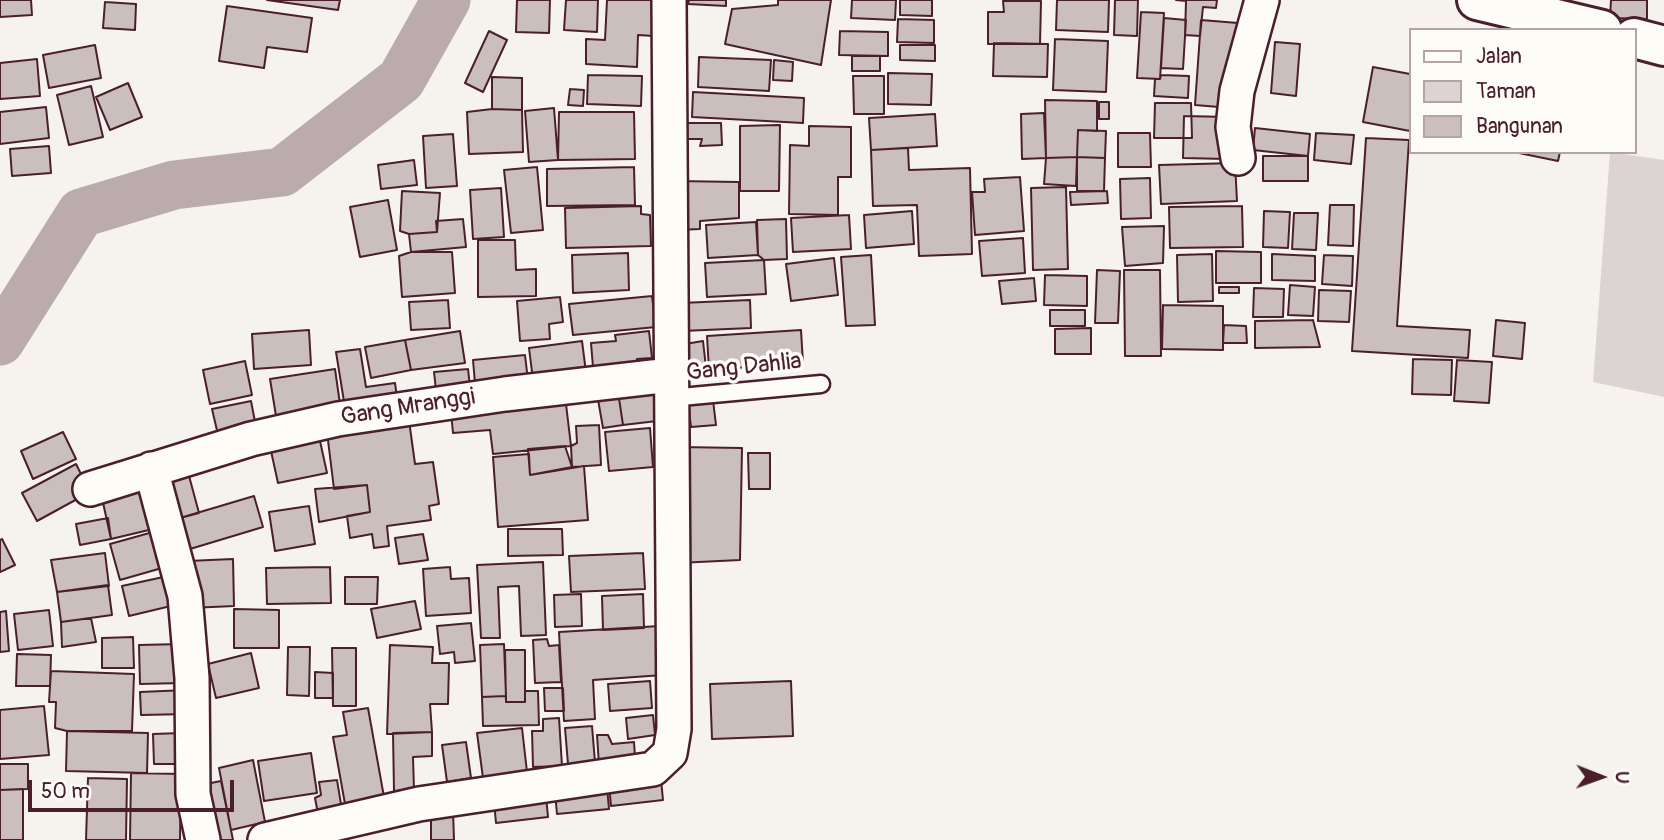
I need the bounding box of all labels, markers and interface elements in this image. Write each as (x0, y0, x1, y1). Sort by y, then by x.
legend (1408, 28, 1636, 154)
text: Jalan (1476, 43, 1522, 70)
text: Taman (1476, 78, 1536, 105)
text: Bangunan (1476, 113, 1563, 140)
street label: Gang Dahlia (685, 348, 803, 388)
street label: Gang Mranggi (339, 383, 477, 433)
north arrow (1566, 742, 1636, 812)
scale bar (32, 766, 238, 810)
text: U (1610, 771, 1634, 784)
text: 50 m (41, 778, 90, 805)

